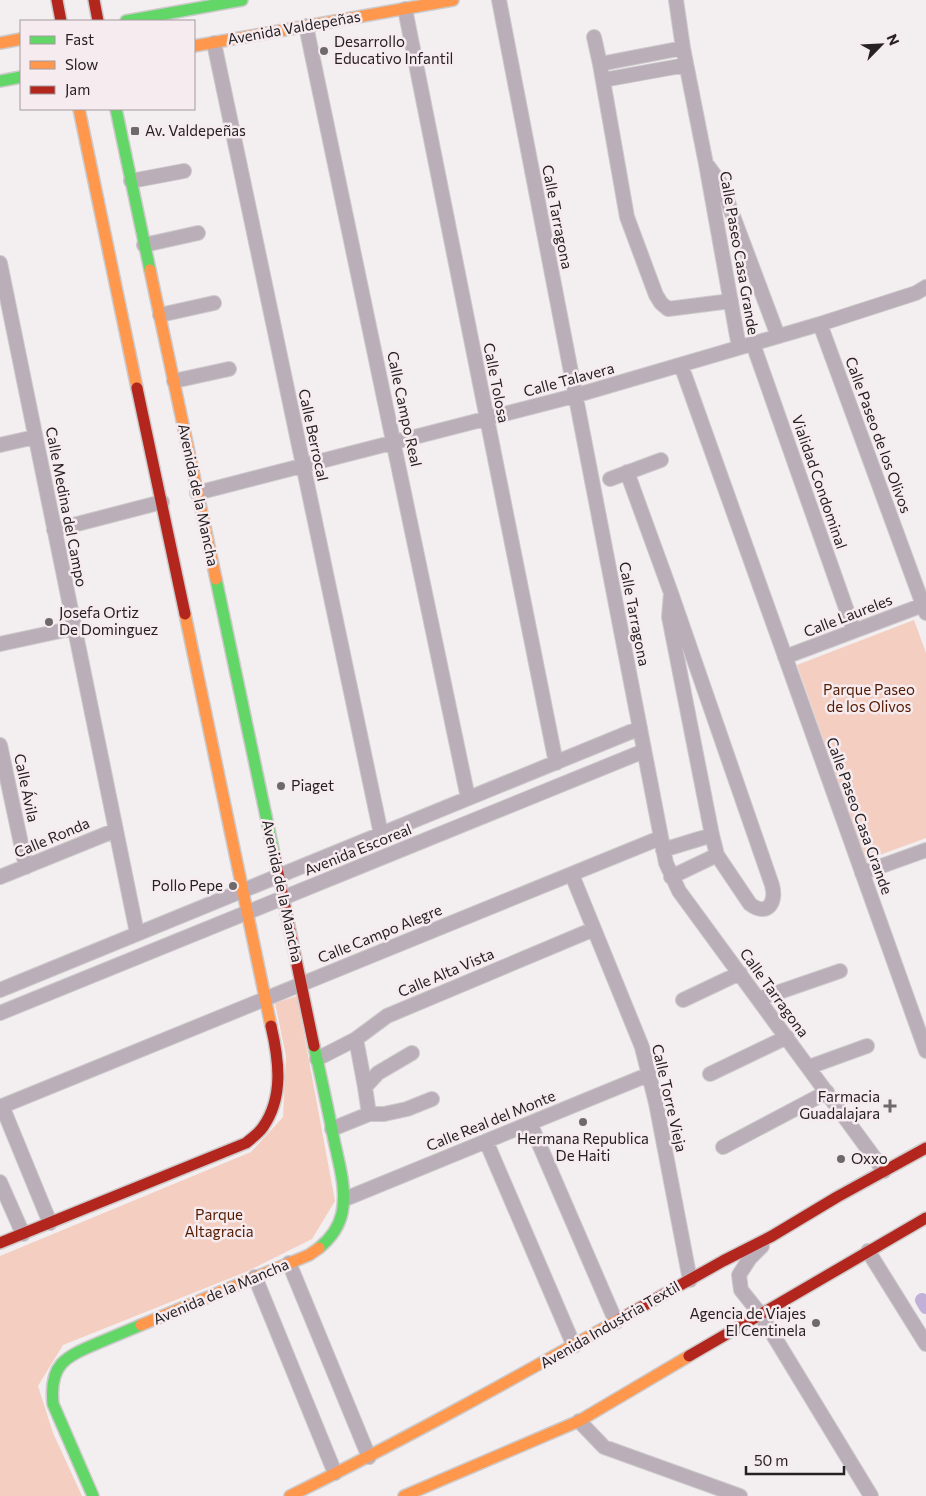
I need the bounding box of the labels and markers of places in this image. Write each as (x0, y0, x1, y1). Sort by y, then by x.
place label: Desarrollo Educativo Infantil (334, 32, 453, 67)
marker: Desarrollo Educativo Infantil (318, 45, 330, 57)
place label: Av. Valdepeñas (145, 121, 246, 139)
marker: Av. Valdepeñas (129, 125, 141, 137)
place label: Josefa Ortiz De Dominguez (59, 603, 158, 638)
marker: Josefa Ortiz De Dominguez (43, 616, 55, 628)
place label: Piaget (291, 776, 334, 794)
marker: Piaget (275, 780, 287, 792)
place label: Pollo Pepe (152, 876, 223, 894)
marker: Pollo Pepe (227, 880, 239, 892)
place label: Farmacia Guadalajara (799, 1087, 880, 1122)
marker: Farmacia Guadalajara (884, 1100, 896, 1112)
marker: Hermana Republica De Haiti (577, 1116, 589, 1128)
place label: Hermana Republica De Haiti (517, 1129, 649, 1164)
place label: Oxxo (851, 1149, 888, 1167)
marker: Oxxo (835, 1153, 847, 1165)
place label: Agencia de Viajes El Centinela (690, 1304, 806, 1339)
marker: Agencia de Viajes El Centinela (810, 1317, 822, 1329)

